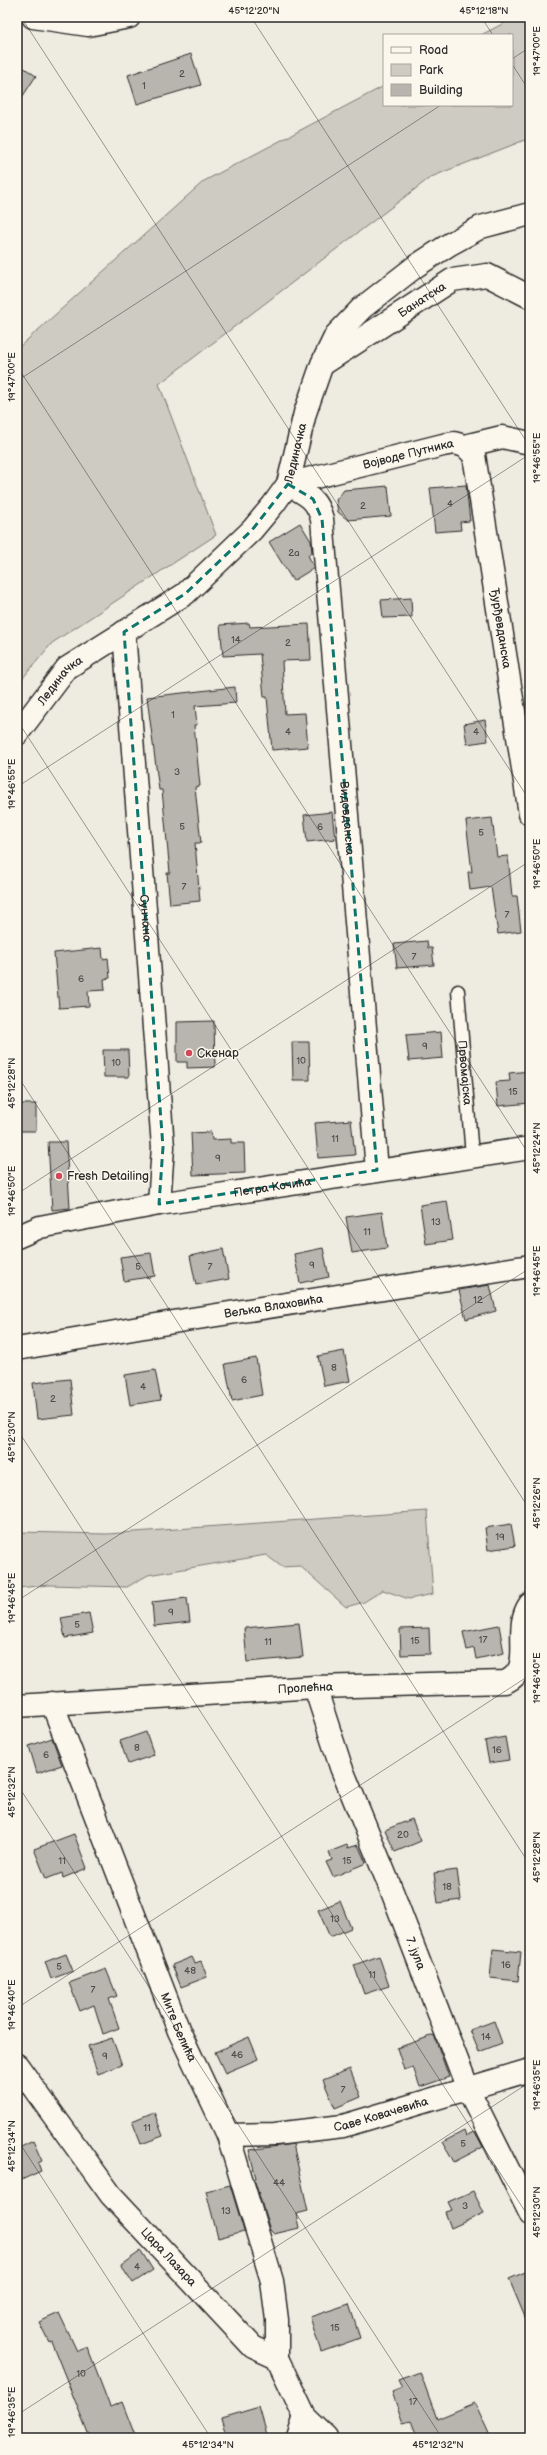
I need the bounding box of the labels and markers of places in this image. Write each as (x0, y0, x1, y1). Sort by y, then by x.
place label: Скенар (197, 1046, 239, 1061)
marker: Скенар (184, 1048, 194, 1058)
place label: Fresh Detailing (67, 1169, 149, 1184)
marker: Fresh Detailing (54, 1171, 64, 1181)

